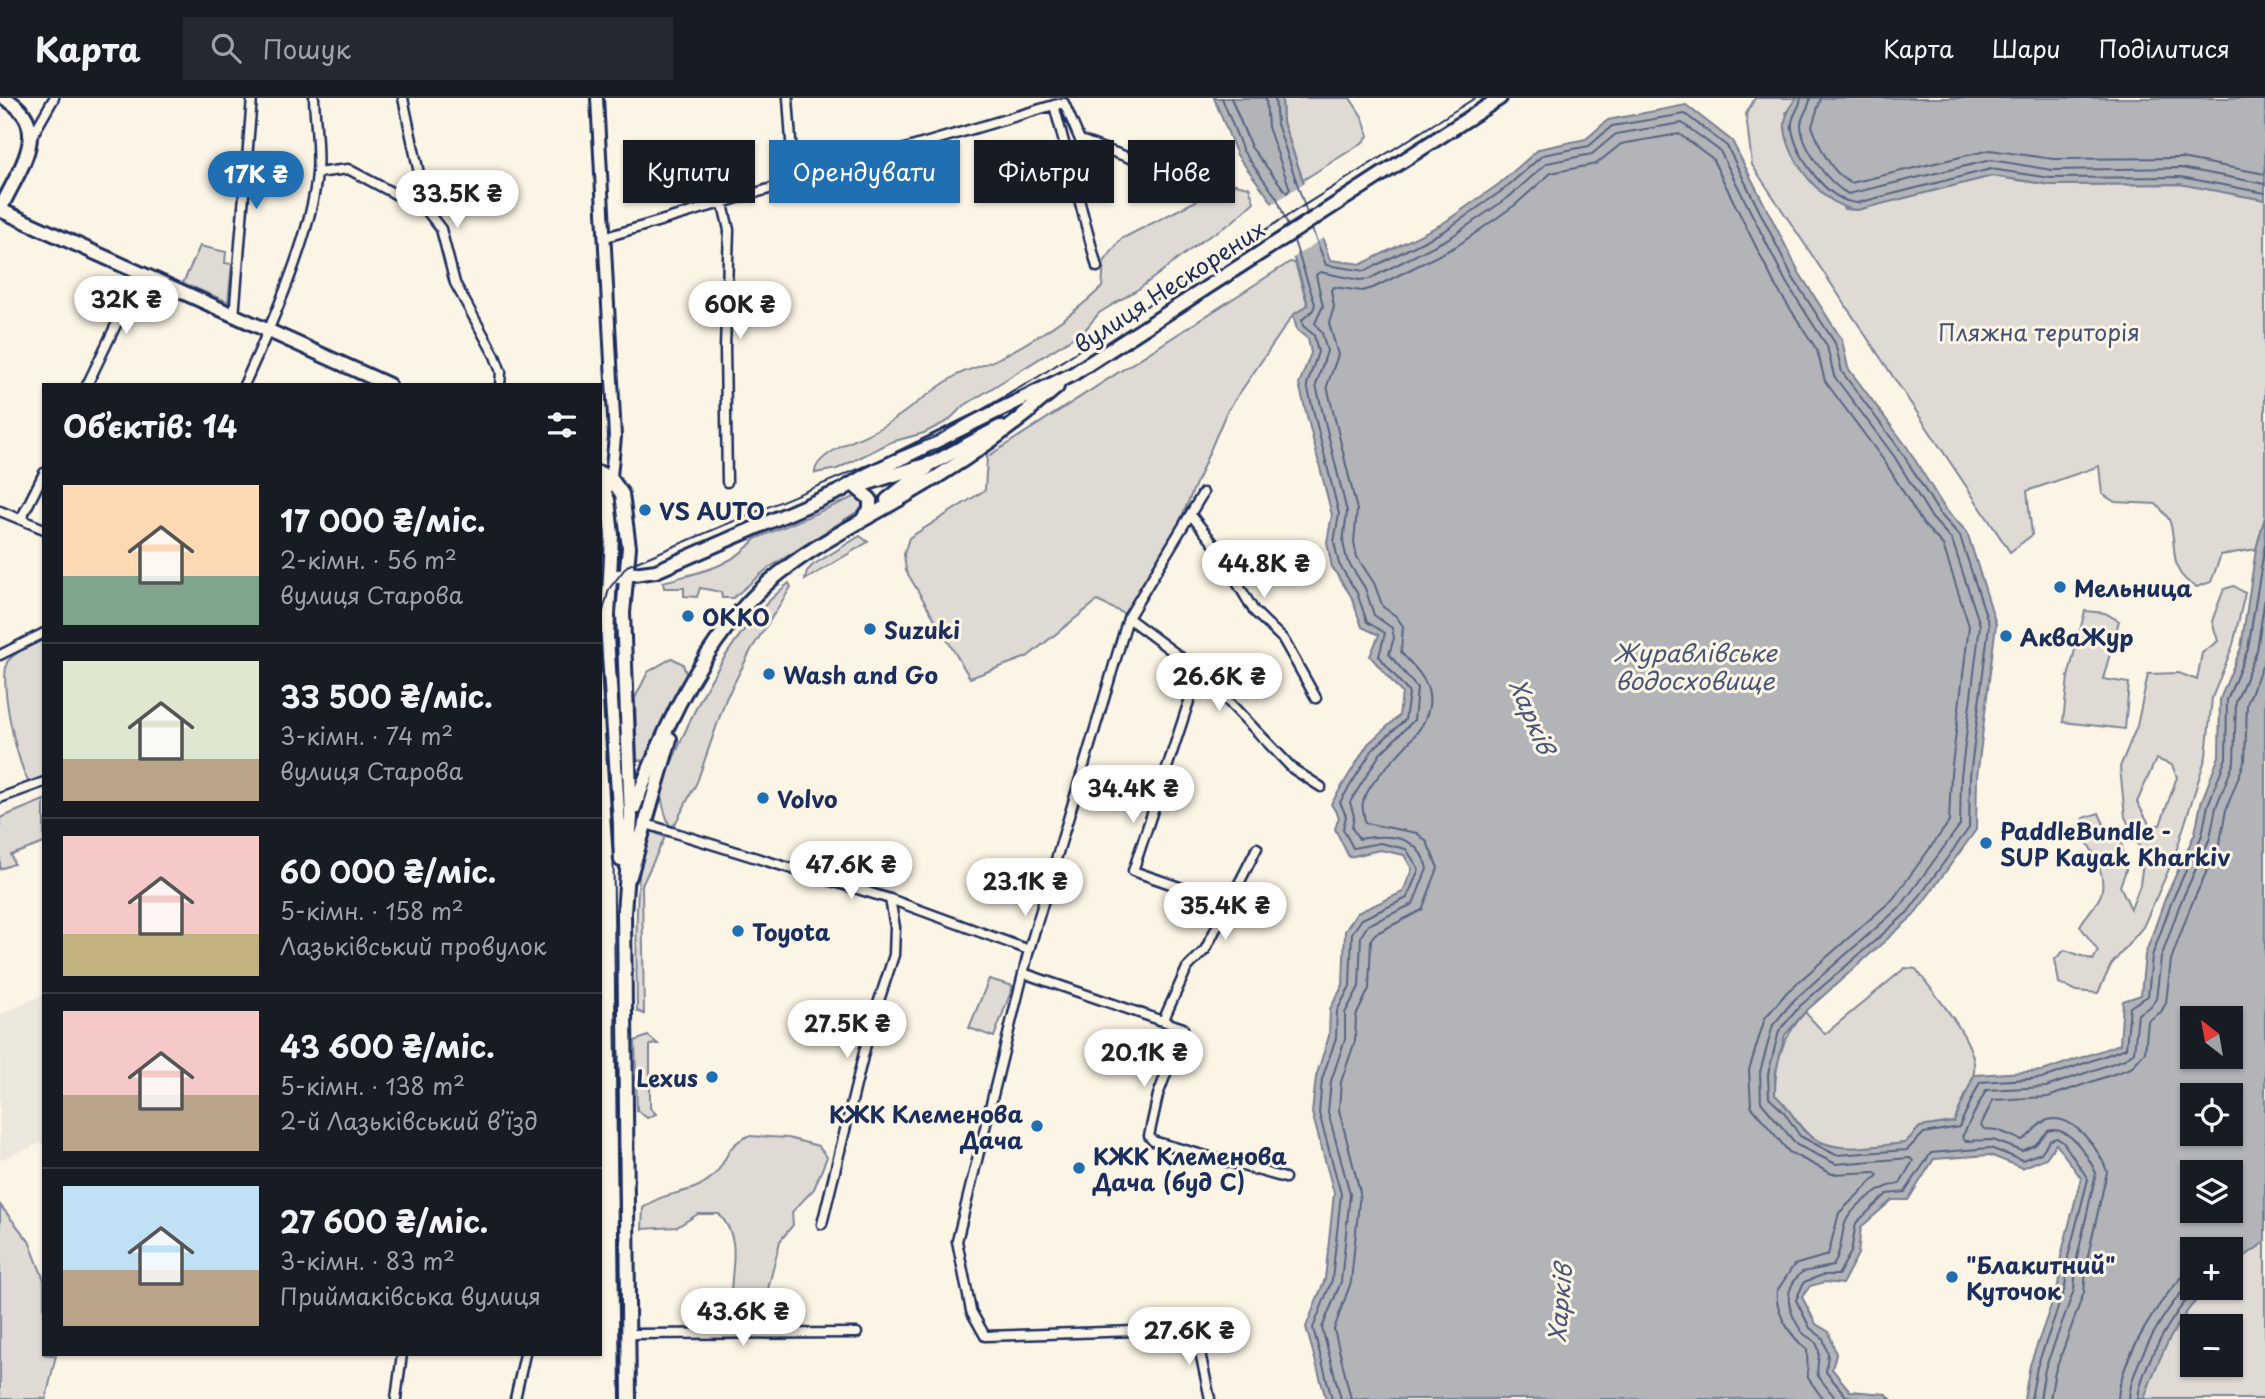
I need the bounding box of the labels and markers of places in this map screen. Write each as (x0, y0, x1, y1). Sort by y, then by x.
pin: 17K ₴ (207, 152, 305, 211)
pin: 33.5K ₴ (392, 170, 522, 230)
pin: 32K ₴ (77, 276, 175, 336)
pin: 60K ₴ (691, 282, 789, 341)
place label: VS AUTO (659, 493, 765, 528)
marker: VS AUTO (637, 502, 653, 518)
pin: 44.8K ₴ (1199, 540, 1329, 600)
place label: Мельница (2074, 570, 2192, 605)
marker: Мельница (2052, 579, 2068, 595)
place label: ОККО (702, 599, 770, 634)
marker: ОККО (680, 608, 696, 624)
place label: Suzuki (884, 612, 960, 647)
place label: АкваЖур (2020, 619, 2134, 654)
marker: Suzuki (862, 621, 878, 637)
marker: АкваЖур (1998, 628, 2014, 644)
pin: 26.6K ₴ (1154, 654, 1284, 713)
place label: Wash and Go (783, 657, 938, 692)
marker: Wash and Go (761, 666, 777, 682)
pin: 34.4K ₴ (1068, 766, 1198, 825)
place label: Volvo (777, 781, 837, 816)
marker: Volvo (755, 790, 771, 806)
place label: PaddleBundle - SUP Kayak Kharkiv (2000, 813, 2230, 874)
marker: PaddleBundle - SUP Kayak Kharkiv (1978, 835, 1994, 851)
pin: 47.6K ₴ (786, 842, 916, 901)
pin: 23.1K ₴ (960, 858, 1090, 918)
pin: 35.4K ₴ (1160, 882, 1290, 942)
place label: Toyota (752, 914, 831, 949)
marker: Toyota (730, 923, 746, 939)
pin: 27.5K ₴ (782, 1000, 912, 1060)
pin: 20.1K ₴ (1079, 1030, 1209, 1089)
place label: Lexus (636, 1060, 698, 1095)
marker: Lexus (704, 1069, 720, 1085)
place label: КЖК Клеменова Дача (829, 1096, 1023, 1157)
marker: КЖК Клеменова Дача (1029, 1118, 1045, 1134)
place label: КЖК Клеменова Дача (буд С) (1092, 1138, 1287, 1199)
marker: КЖК Клеменова Дача (буд С) (1071, 1160, 1087, 1176)
place label: "Блакитний" Куточок (1966, 1247, 2115, 1308)
marker: "Блакитний" Куточок (1944, 1269, 1960, 1285)
pin: 43.6K ₴ (678, 1288, 808, 1348)
pin: 27.6K ₴ (1124, 1308, 1254, 1367)

